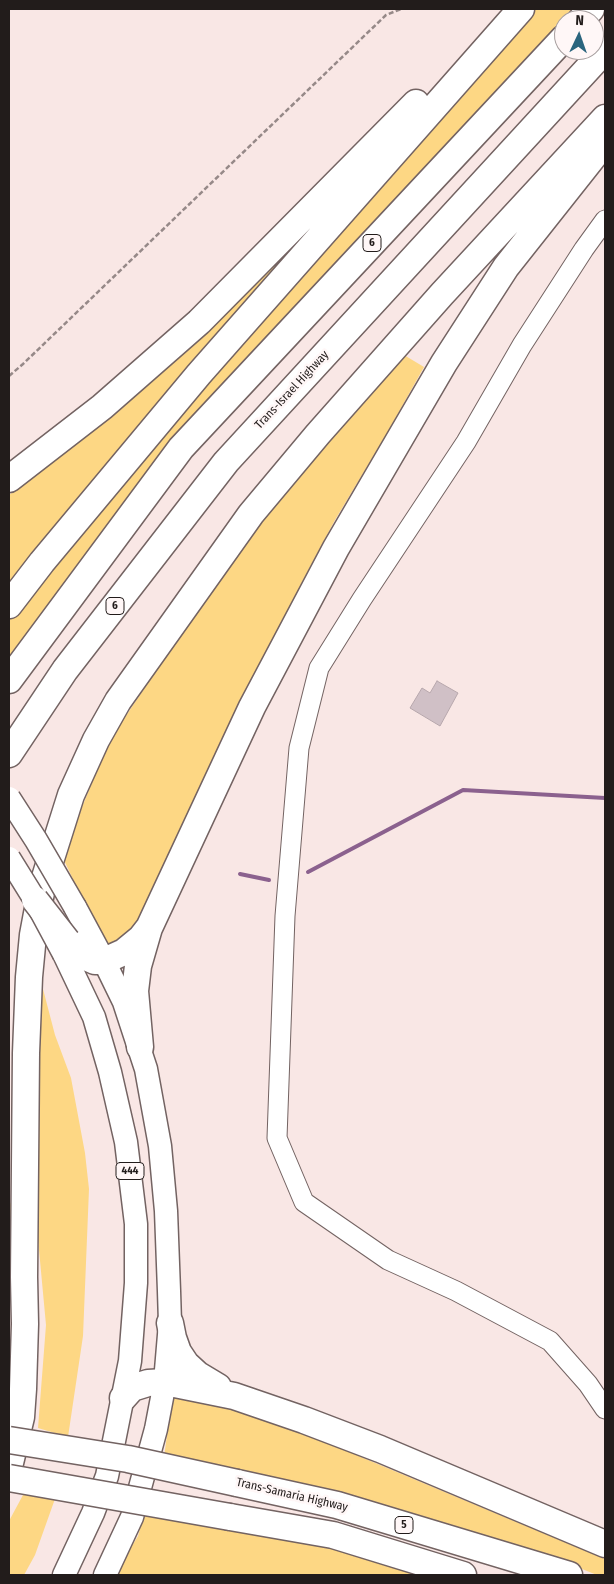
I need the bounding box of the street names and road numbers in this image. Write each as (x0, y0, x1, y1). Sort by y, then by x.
road number: 6 (363, 234, 381, 252)
street label: Trans-Israel Highway (252, 348, 332, 432)
road number: 6 (106, 598, 124, 614)
road number: 444 (116, 1162, 144, 1180)
street label: Trans-Samaria Highway (235, 1475, 349, 1515)
road number: 5 (395, 1516, 413, 1534)

